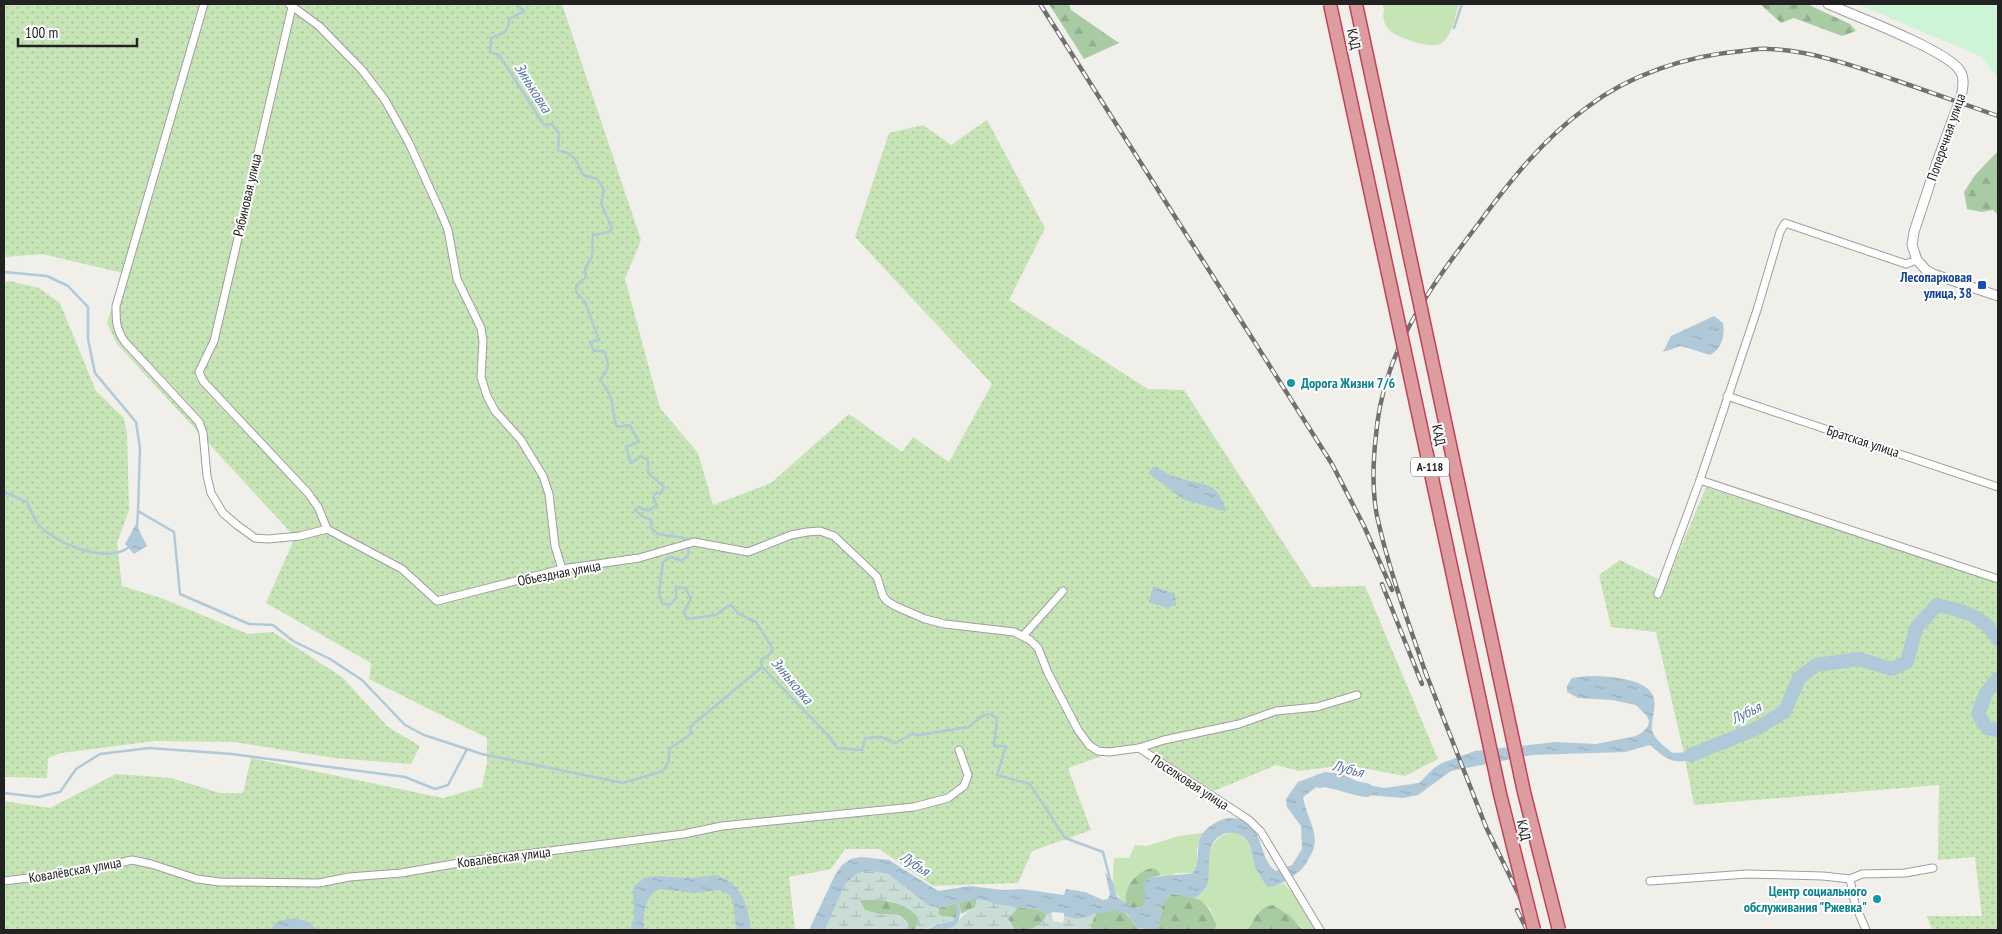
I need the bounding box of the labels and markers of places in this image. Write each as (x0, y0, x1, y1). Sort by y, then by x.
place label: Лесопарковая улица, 38 (1899, 268, 1972, 302)
marker: Лесопарковая улица, 38 (1976, 279, 1988, 291)
place label: Дорога Жизни 7/6 (1301, 374, 1395, 392)
marker: Дорога Жизни 7/6 (1285, 377, 1297, 389)
place label: Центр социального обслуживания "Ржевка" (1744, 882, 1867, 916)
marker: Центр социального обслуживания "Ржевка" (1871, 893, 1883, 905)

